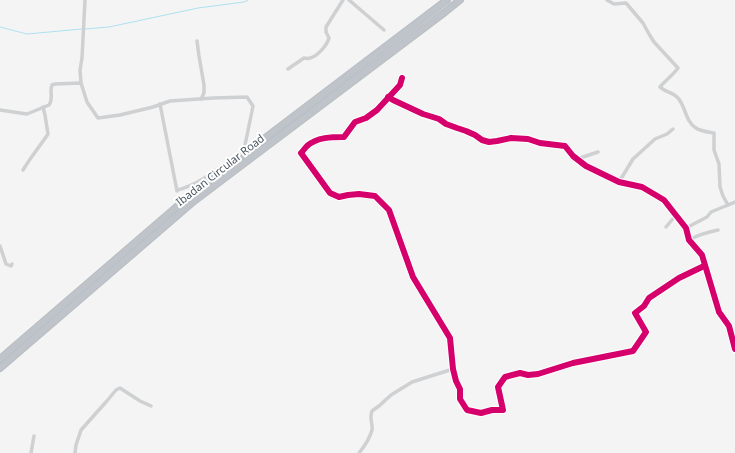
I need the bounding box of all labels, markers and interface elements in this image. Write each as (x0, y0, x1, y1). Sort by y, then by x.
street label: Ibadan Circular Road (172, 130, 267, 209)

